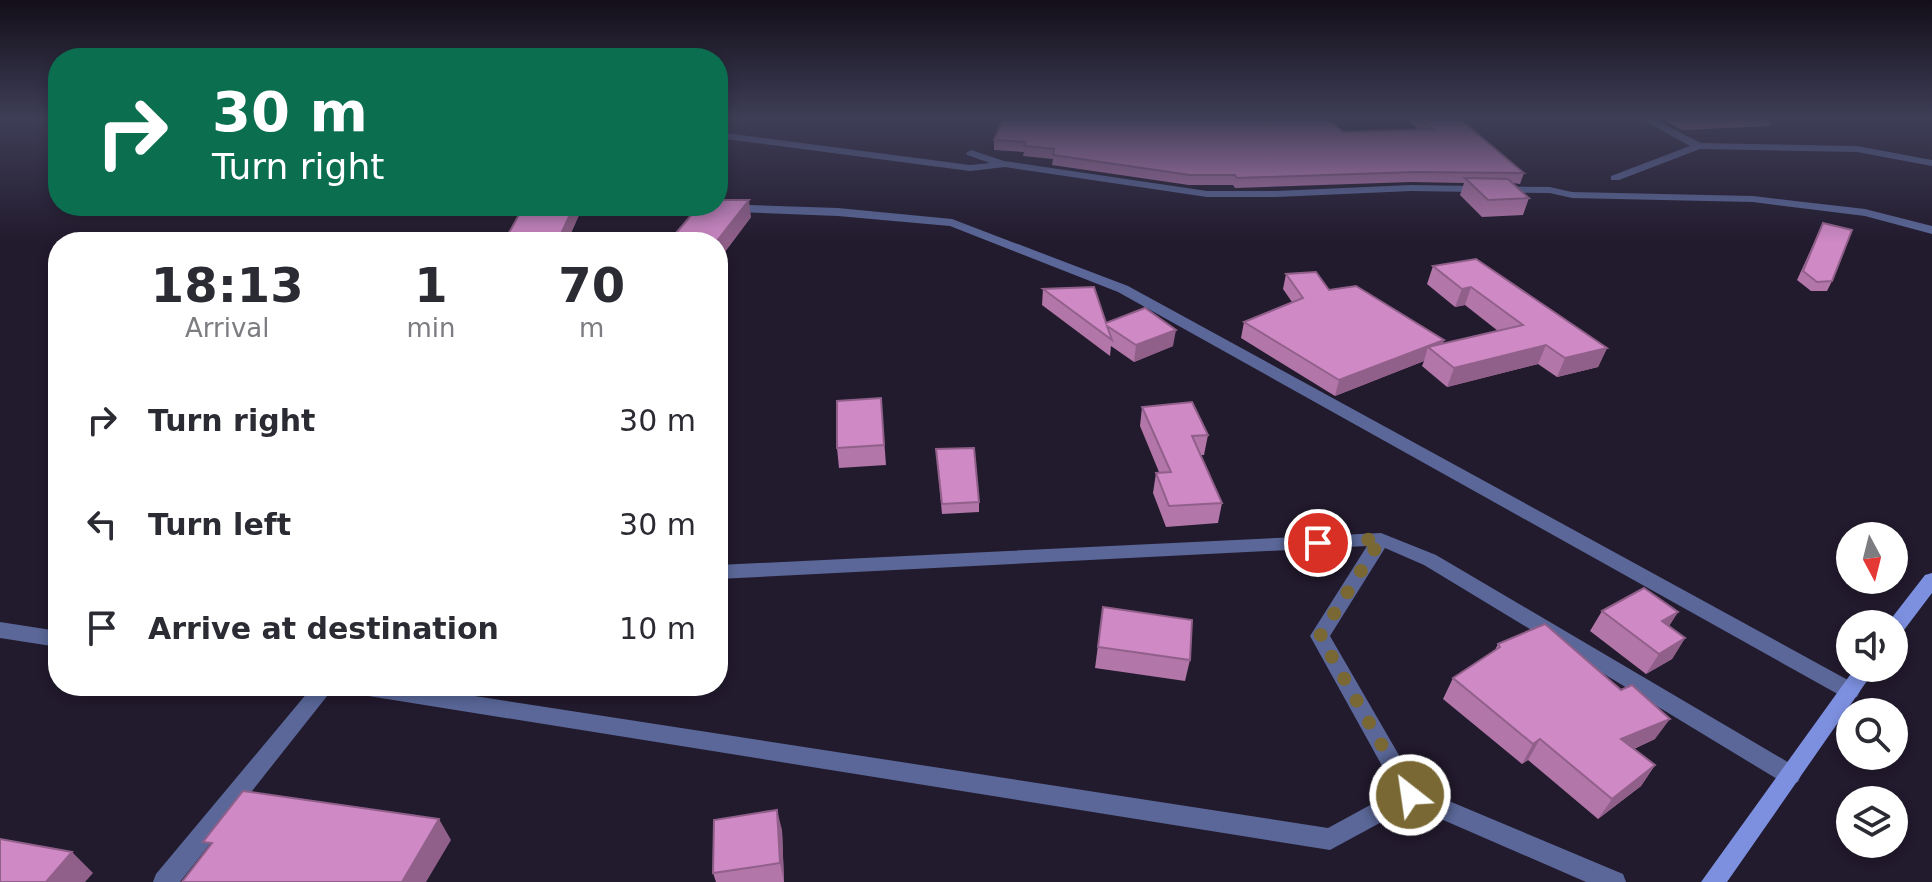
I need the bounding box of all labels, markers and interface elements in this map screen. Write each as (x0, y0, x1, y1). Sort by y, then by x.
text: 30 m (212, 79, 368, 144)
icon: right (80, 80, 184, 184)
text: Turn right (212, 146, 384, 187)
text: 18:13 (151, 257, 304, 313)
text: 1 (414, 257, 448, 313)
text: 70 (558, 257, 625, 313)
text: Arrival (185, 313, 269, 343)
text: min (406, 313, 456, 343)
text: m (579, 313, 604, 343)
icon: right (80, 398, 124, 442)
text: Turn right (148, 403, 315, 438)
text: 30 m (619, 403, 696, 438)
icon: left (80, 502, 124, 546)
text: Turn left (148, 507, 291, 542)
text: 30 m (619, 507, 696, 542)
pin (1284, 509, 1352, 577)
icon: arrive (1296, 521, 1340, 565)
north arrow (1836, 522, 1908, 594)
map controls (1836, 522, 1908, 858)
icon: arrive (80, 606, 124, 650)
button: sound (1836, 610, 1908, 682)
text: Arrive at destination (148, 611, 499, 646)
text: 10 m (619, 611, 696, 646)
button: search (1836, 698, 1908, 770)
position arrow (1368, 753, 1452, 837)
button: layers (1836, 786, 1908, 858)

